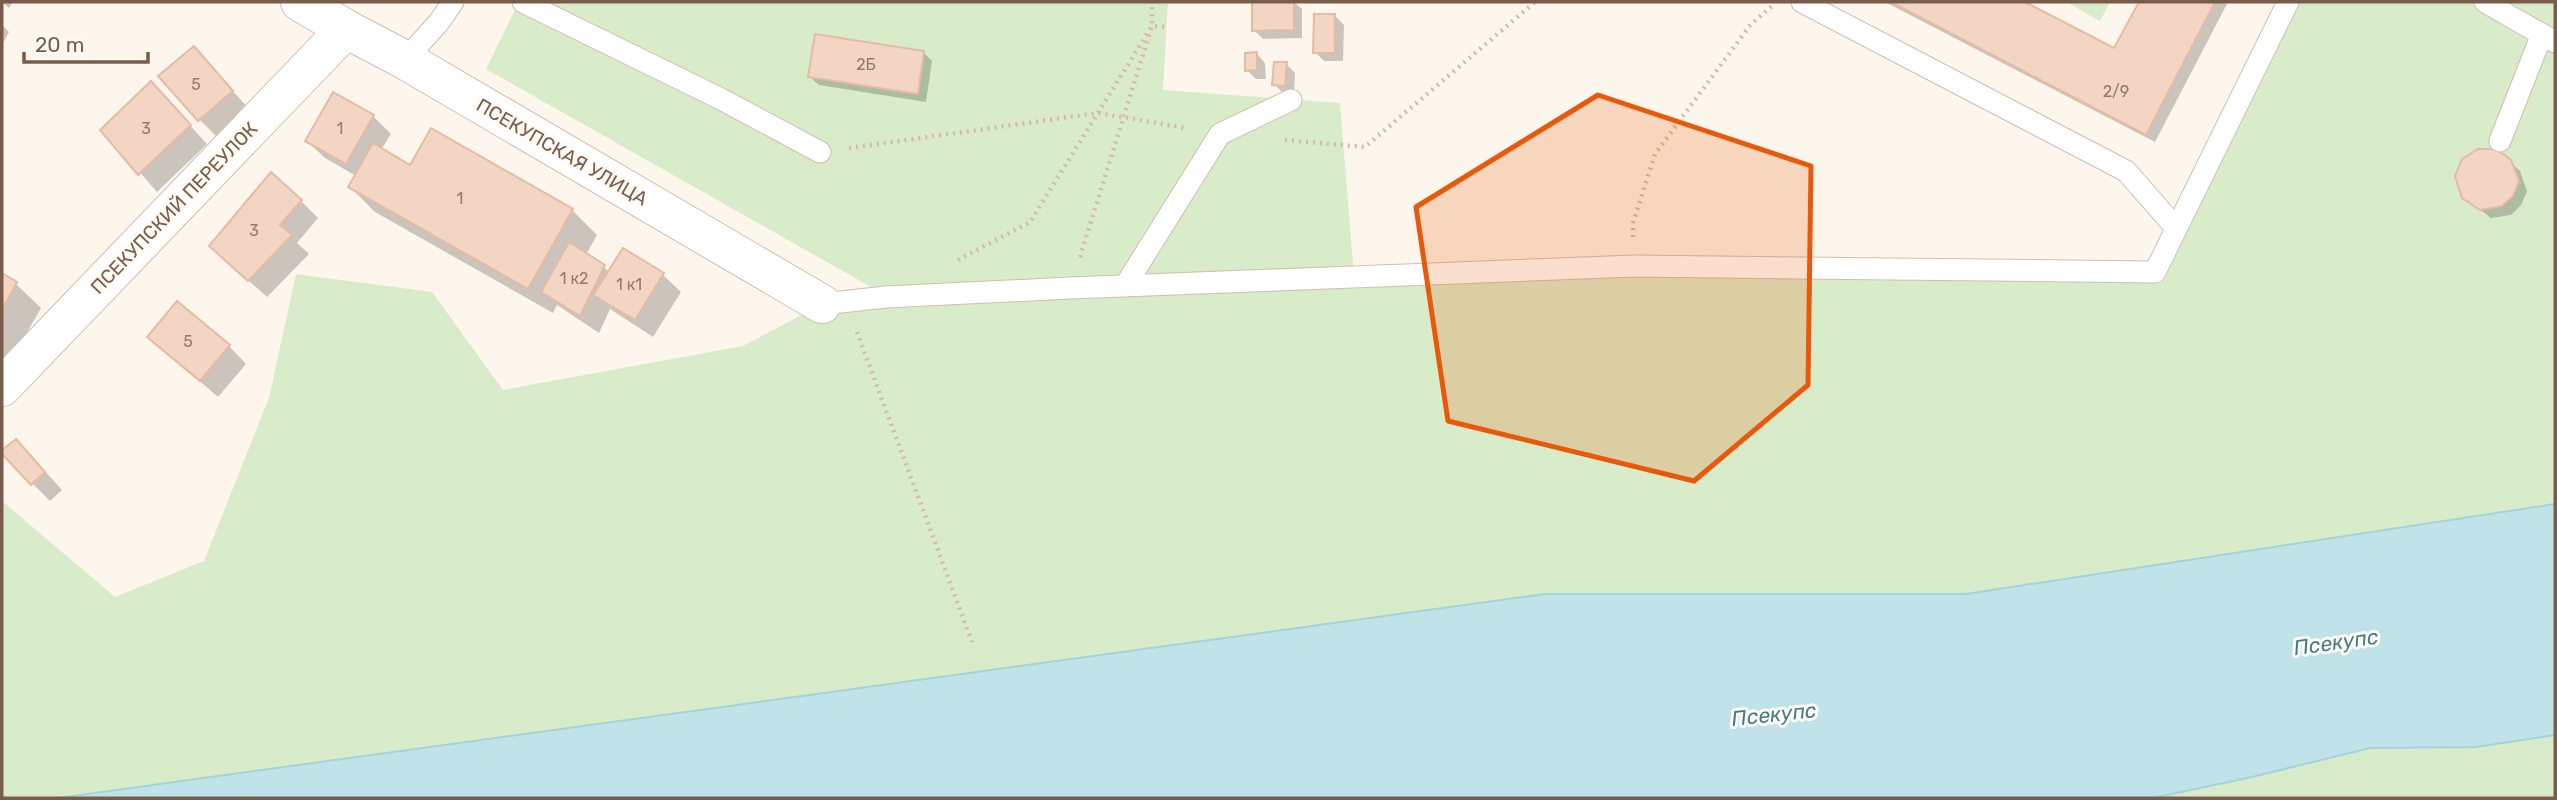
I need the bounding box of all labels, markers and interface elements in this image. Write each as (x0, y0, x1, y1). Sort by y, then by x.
scale bar (24, 21, 149, 65)
text: 20 m (35, 32, 84, 57)
house number: 2Б (856, 55, 876, 74)
house number: 5 (191, 75, 201, 94)
house number: 2/9 (2103, 82, 2129, 101)
street label: ПСЕКУПСКАЯ УЛИЦА (472, 93, 652, 211)
street label: ПСЕКУПСКИЙ ПЕРЕУЛОК (86, 117, 262, 299)
house number: 3 (141, 119, 151, 138)
house number: 1 (337, 119, 343, 138)
house number: 1 (457, 189, 463, 208)
house number: 3 (249, 221, 259, 240)
house number: 1 к2 (560, 269, 588, 288)
house number: 1 к1 (616, 275, 642, 294)
house number: 5 (183, 332, 193, 351)
water label: Псекупс (2292, 624, 2380, 660)
water label: Псекупс (1730, 697, 1818, 731)

